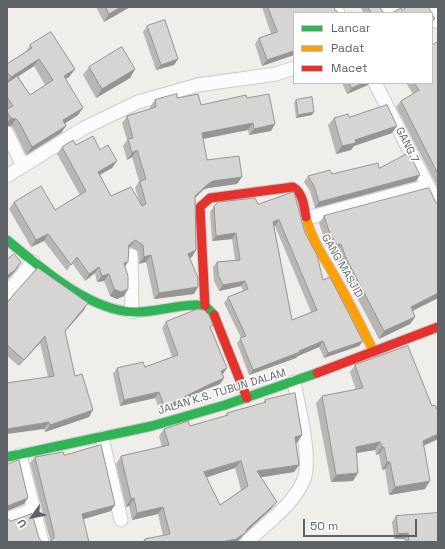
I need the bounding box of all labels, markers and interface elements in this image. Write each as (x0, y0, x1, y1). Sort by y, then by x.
legend (293, 12, 433, 84)
text: Lancar (331, 20, 370, 36)
text: Padat (331, 40, 365, 56)
text: Macet (331, 60, 368, 76)
street label: GANG 7 (393, 125, 421, 165)
street label: GANG MASJID (318, 232, 366, 300)
street label: JALAN K.S. TUBUN DALAM (156, 366, 288, 418)
north arrow (12, 497, 52, 537)
scale bar (305, 511, 419, 537)
text: U (14, 517, 30, 530)
text: 50 m (310, 518, 338, 534)

